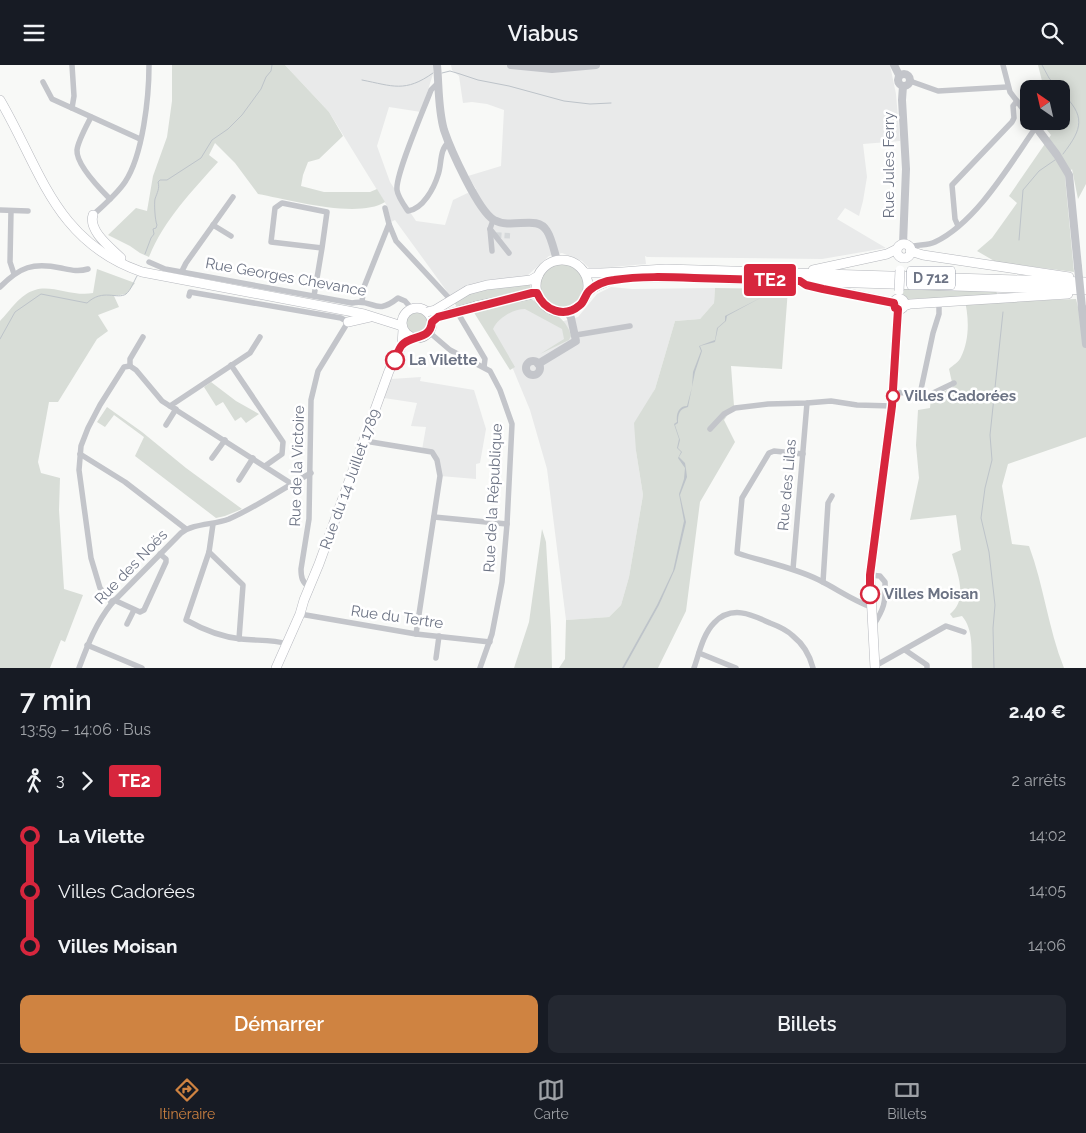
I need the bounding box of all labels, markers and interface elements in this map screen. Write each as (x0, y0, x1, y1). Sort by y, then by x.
icon: menu (20, 19, 48, 47)
icon: search (1038, 19, 1066, 47)
text: Viabus (508, 20, 578, 46)
north arrow (1020, 80, 1070, 130)
map controls (1020, 80, 1070, 130)
street label: Rue Jules Ferry (880, 112, 898, 218)
street label: Rue Georges Chevance (204, 254, 368, 300)
line badge: TE2 (741, 264, 799, 296)
road number: D 712 (907, 267, 955, 289)
text: TE2 (754, 269, 786, 290)
marker: La Vilette (385, 350, 405, 370)
place label: La Vilette (409, 351, 477, 369)
place label: Villes Cadorées (904, 387, 1016, 405)
marker: Villes Cadorées (886, 389, 900, 403)
street label: Rue de la Victoire (286, 405, 308, 527)
street label: Rue du 14 Juillet 1789 (316, 406, 384, 552)
street label: Rue de la République (480, 423, 506, 573)
street label: Rue des Lilas (774, 438, 800, 532)
street label: Rue des Noës (91, 526, 171, 608)
marker: Villes Moisan (860, 584, 880, 604)
place label: Villes Moisan (884, 585, 978, 603)
street label: Rue du Tertre (350, 602, 445, 632)
text: 7 min (20, 684, 92, 717)
text: 2.40 € (1009, 700, 1066, 722)
text: 13:59 – 14:06 · Bus (20, 720, 151, 739)
icon: walk (20, 767, 48, 795)
icon: forward (73, 767, 101, 795)
text: TE2 (119, 770, 151, 791)
text: 3 (56, 771, 65, 790)
text: 2 arrêts (1011, 771, 1066, 790)
text: La Vilette (58, 825, 145, 847)
text: 14:02 (1029, 826, 1066, 845)
text: Villes Cadorées (58, 880, 195, 902)
text: 14:05 (1029, 881, 1066, 900)
text: Villes Moisan (58, 935, 177, 957)
text: 14:06 (1028, 936, 1066, 955)
button: Démarrer (20, 995, 538, 1053)
button: Billets (548, 995, 1066, 1053)
tab: Itinéraire (159, 1076, 215, 1122)
tab: Carte (534, 1076, 569, 1122)
tab: Billets (887, 1076, 927, 1122)

